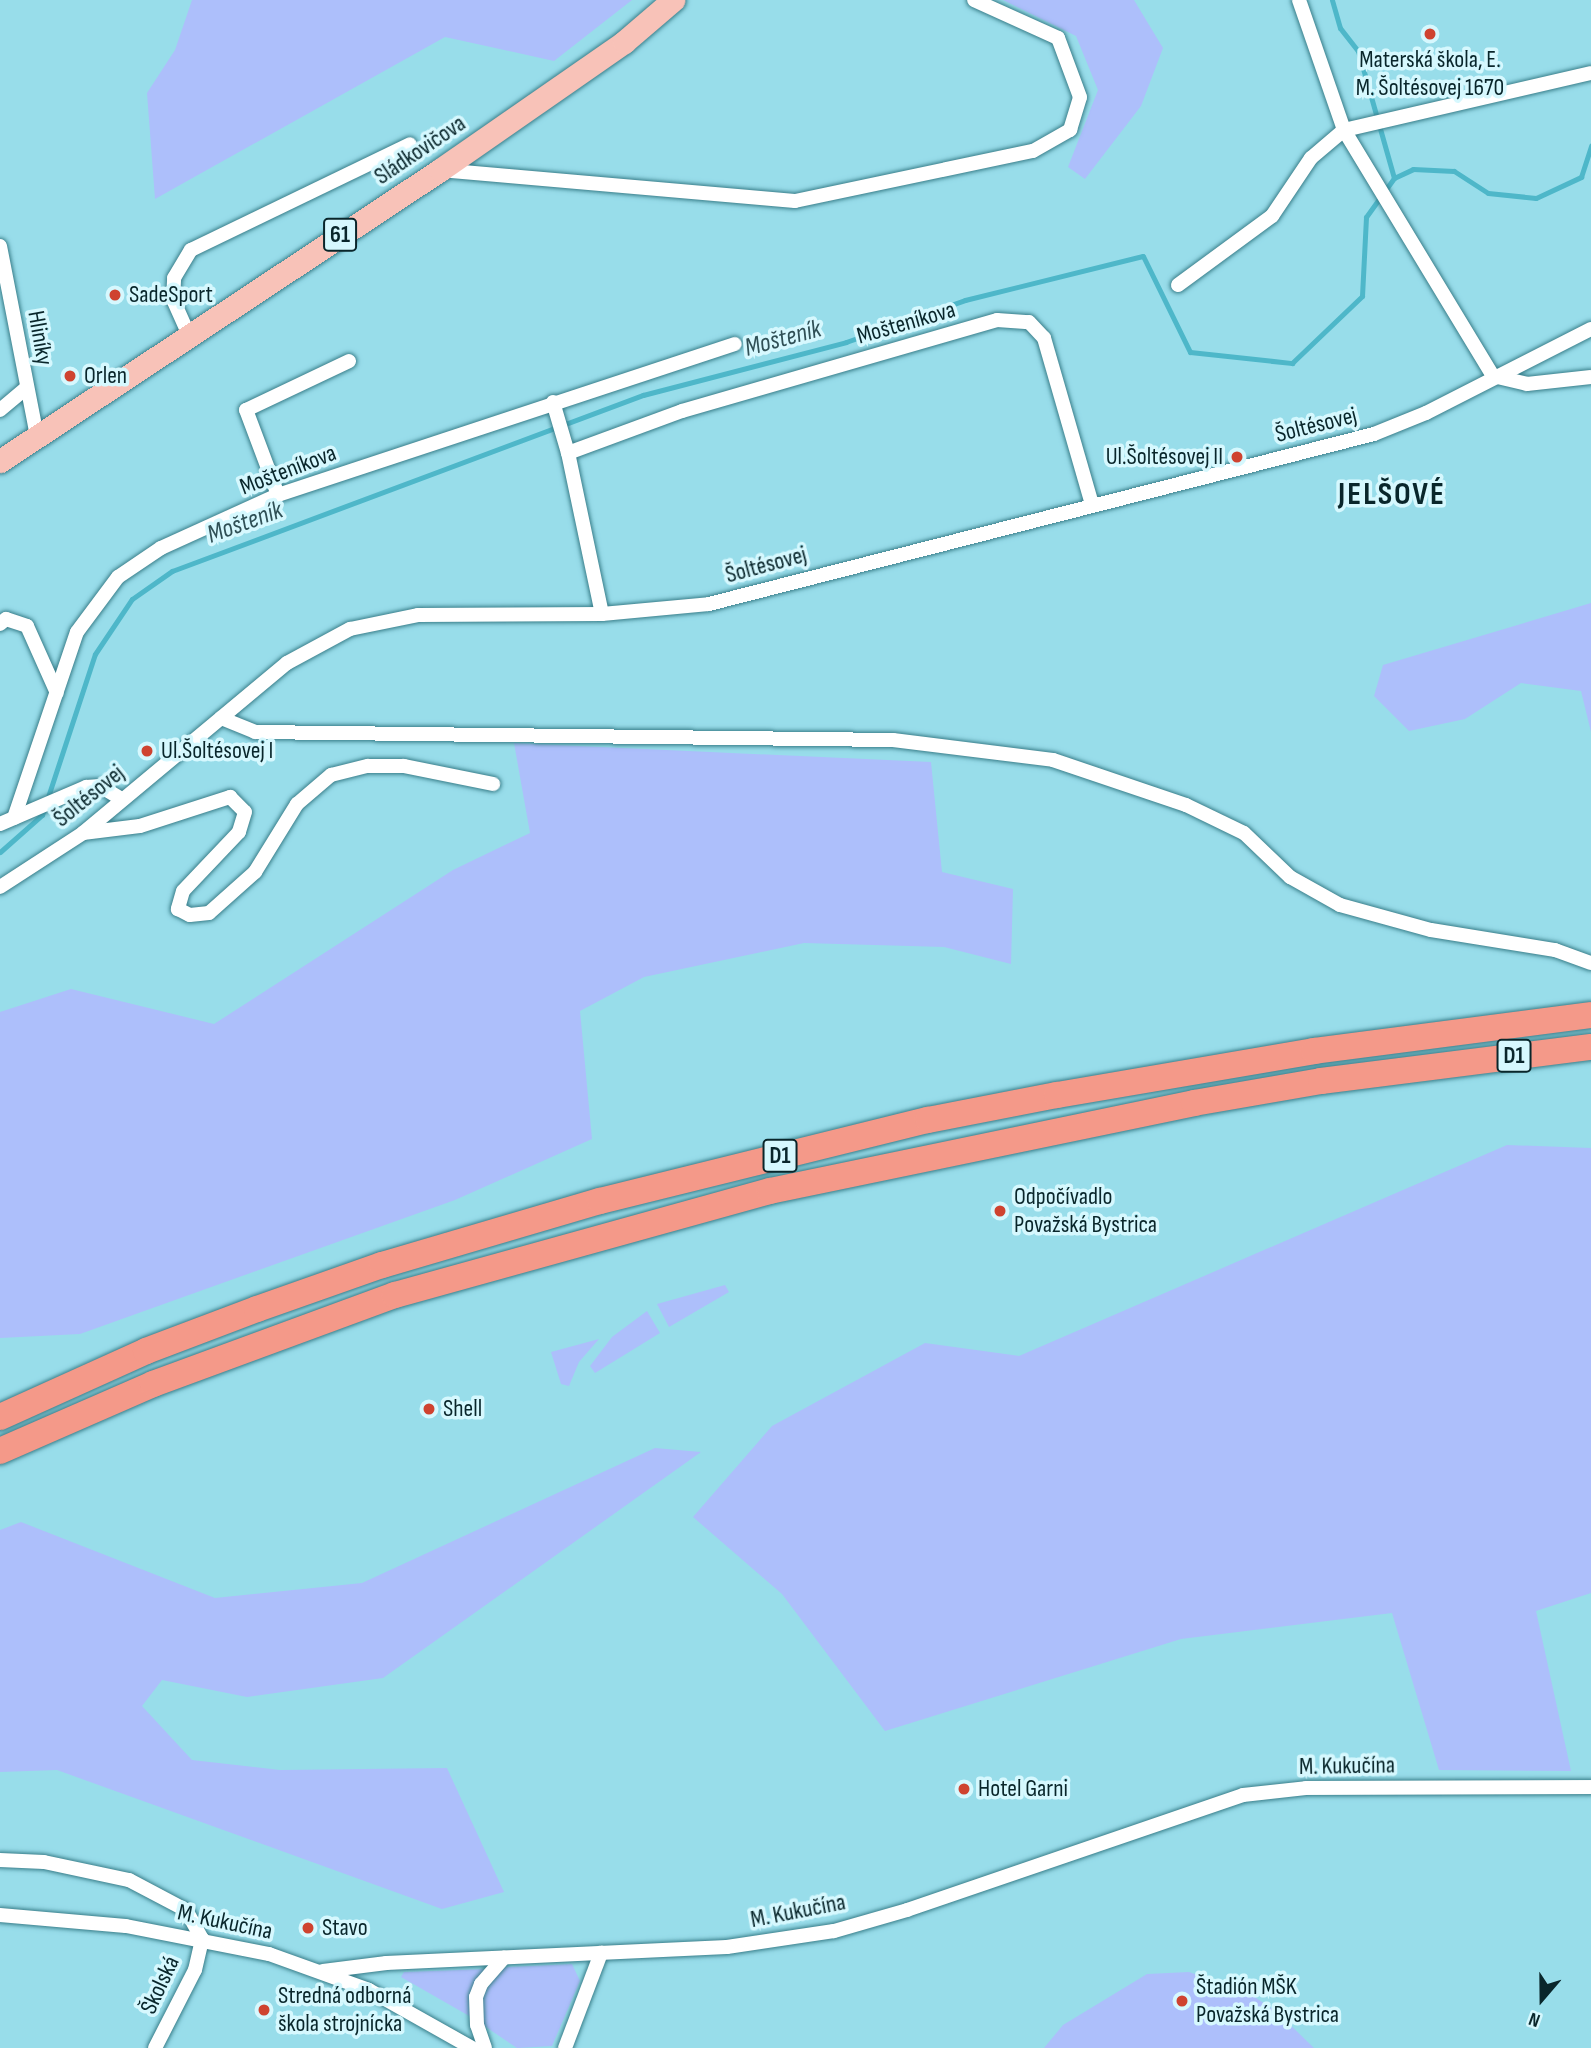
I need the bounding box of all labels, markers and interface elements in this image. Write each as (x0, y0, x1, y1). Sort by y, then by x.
marker: Materská škola, E. M. Šoltésovej 1670 (1422, 26, 1438, 42)
place label: Materská škola, E. M. Šoltésovej 1670 (1356, 46, 1504, 102)
street label: Sládkovičova (369, 109, 471, 191)
road number: 61 (322, 216, 358, 254)
place label: SadeSport (129, 281, 213, 309)
marker: SadeSport (107, 287, 123, 303)
street label: Mošteníkova (853, 295, 959, 351)
street label: Hliníky (21, 309, 59, 367)
water label: Mošteník (741, 314, 825, 364)
place label: Orlen (84, 362, 127, 390)
marker: Orlen (62, 368, 78, 384)
street label: Šoltésovej (1272, 401, 1360, 449)
street label: Mošteníkova (236, 438, 340, 502)
place label: Ul.Šoltésovej II (1106, 443, 1223, 471)
marker: Ul.Šoltésovej II (1229, 449, 1245, 465)
district label: JELŠOVÉ (1339, 476, 1445, 514)
water label: Mošteník (203, 495, 287, 551)
street label: Šoltésovej (722, 540, 810, 590)
place label: Ul.Šoltésovej I (161, 737, 273, 765)
marker: Ul.Šoltésovej I (139, 743, 155, 759)
street label: Šoltésovej (48, 759, 130, 833)
road number: D1 (1496, 1036, 1532, 1076)
road number: D1 (762, 1136, 798, 1176)
place label: Odpočívadlo Považská Bystrica (1014, 1183, 1157, 1239)
marker: Odpočívadlo Považská Bystrica (992, 1203, 1008, 1219)
place label: Shell (443, 1395, 482, 1423)
marker: Shell (421, 1401, 437, 1417)
street label: M. Kukučína (1299, 1751, 1395, 1781)
place label: Hotel Garni (978, 1775, 1068, 1803)
marker: Hotel Garni (956, 1781, 972, 1797)
street label: M. Kukučína (748, 1888, 848, 1934)
street label: M. Kukučína (175, 1898, 275, 1946)
place label: Stavo (322, 1914, 368, 1942)
marker: Stavo (300, 1920, 316, 1936)
street label: Školská (134, 1951, 186, 2019)
north arrow (1507, 1964, 1577, 2034)
place label: Štadión MŠK Považská Bystrica (1196, 1973, 1339, 2029)
place label: Stredná odborná škola strojnícka (278, 1982, 411, 2038)
marker: Štadión MŠK Považská Bystrica (1174, 1993, 1190, 2009)
marker: Stredná odborná škola strojnícka (256, 2002, 272, 2018)
text: N (1526, 2007, 1543, 2032)

